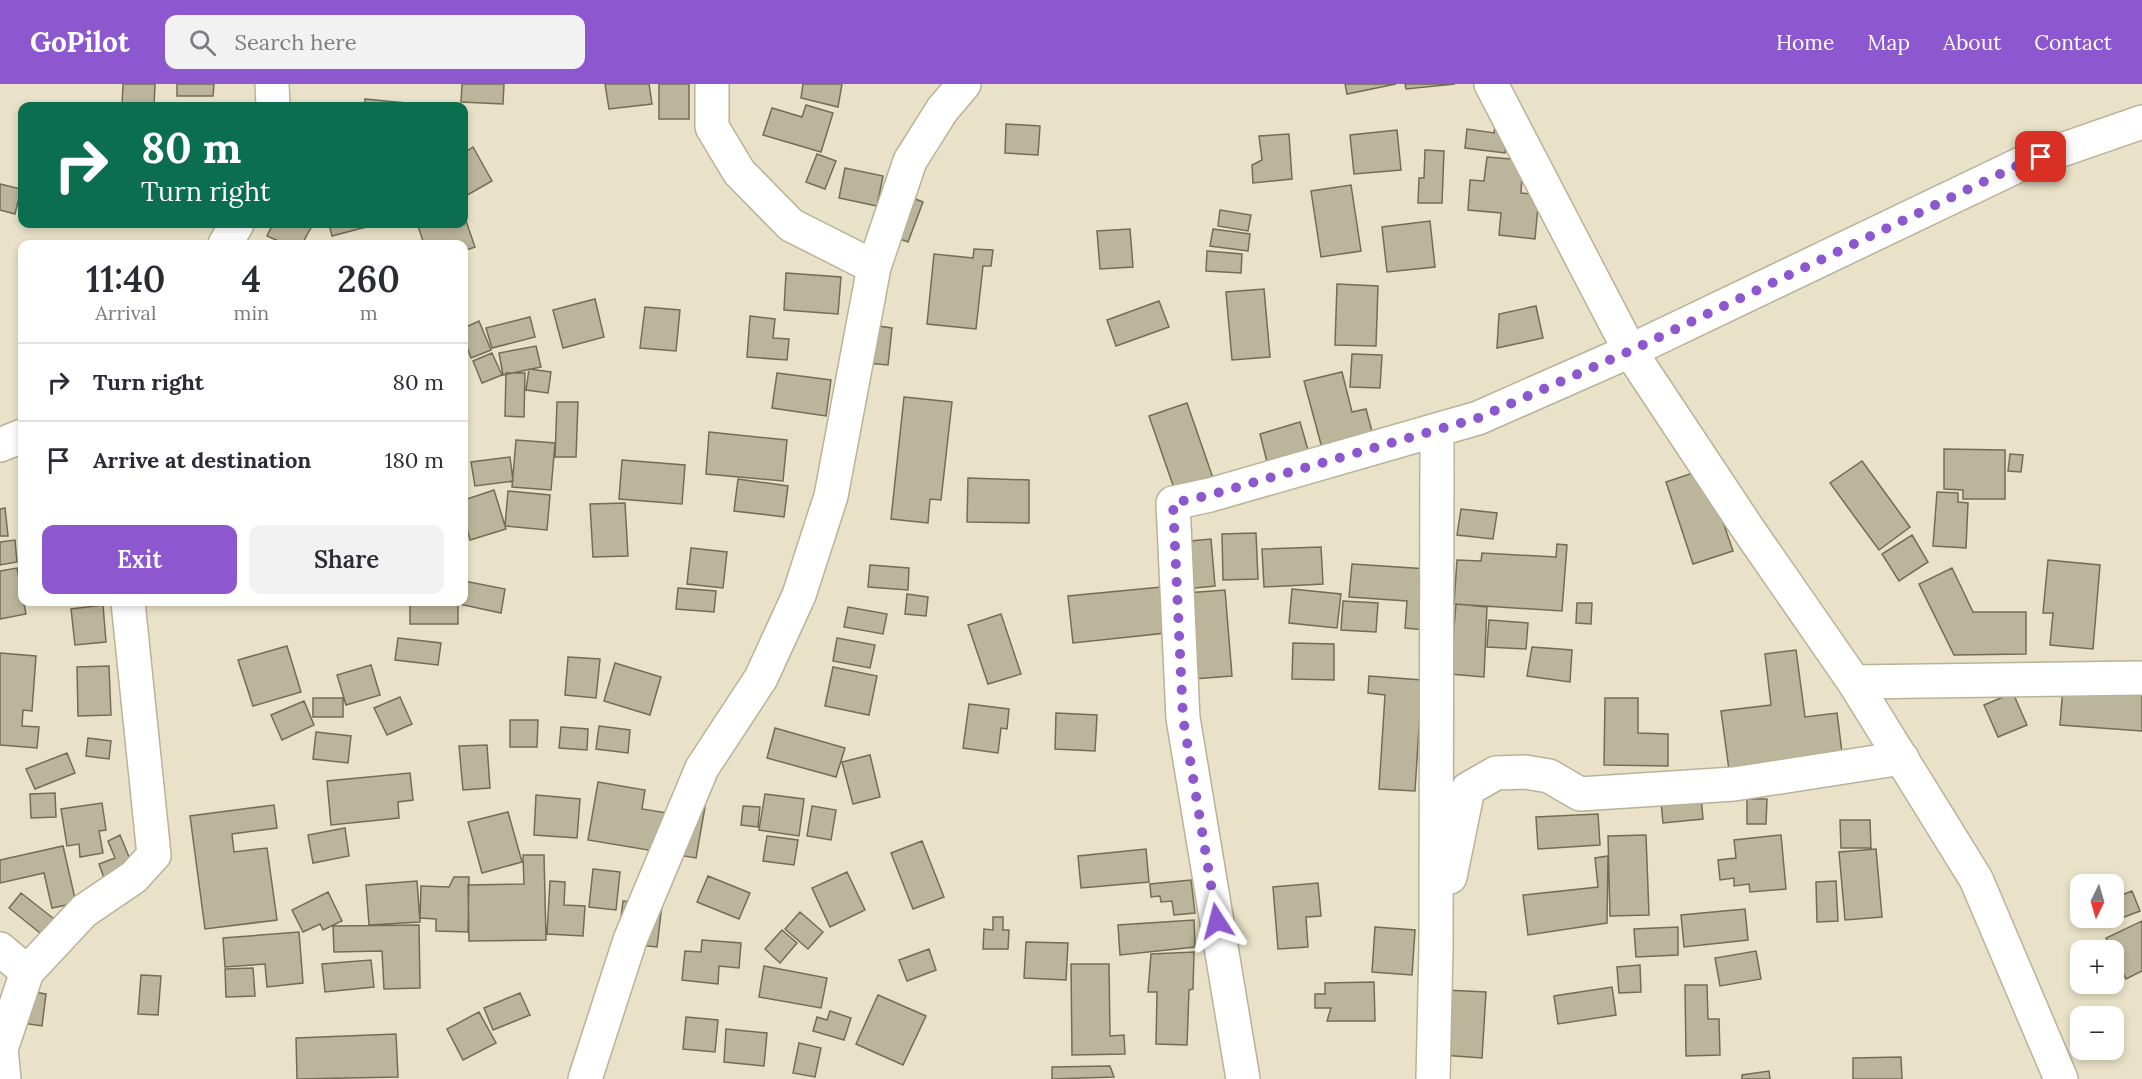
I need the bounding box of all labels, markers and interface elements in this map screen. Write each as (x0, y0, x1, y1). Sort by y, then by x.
search box (165, 15, 585, 69)
text: GoPilot (30, 24, 129, 60)
icon: search (186, 26, 219, 59)
text: Search here (234, 28, 357, 56)
text: Home (1776, 29, 1834, 56)
text: Map (1867, 29, 1910, 56)
text: About (1943, 29, 2001, 56)
text: Contact (2034, 29, 2112, 56)
text: 80 m (141, 121, 241, 175)
icon: right (42, 126, 120, 204)
pin (2015, 131, 2066, 182)
icon: arrive (2024, 140, 2057, 173)
text: Turn right (141, 174, 270, 208)
text: 11:40 (86, 256, 166, 302)
text: 4 (242, 256, 261, 302)
text: 260 (337, 256, 400, 302)
text: Arrival (95, 300, 156, 325)
text: min (234, 300, 269, 325)
text: m (360, 300, 378, 325)
icon: right (42, 366, 75, 399)
text: Turn right (93, 368, 204, 396)
text: 80 m (393, 368, 444, 396)
icon: arrive (42, 444, 75, 477)
text: Arrive at destination (93, 446, 311, 474)
text: 180 m (385, 446, 444, 474)
button: Exit (42, 525, 237, 594)
button: Share (249, 525, 444, 594)
north arrow (2070, 874, 2124, 928)
map controls (2070, 874, 2124, 1060)
position arrow (1185, 889, 1249, 953)
button: + (2070, 940, 2124, 994)
button: − (2070, 1006, 2124, 1060)

